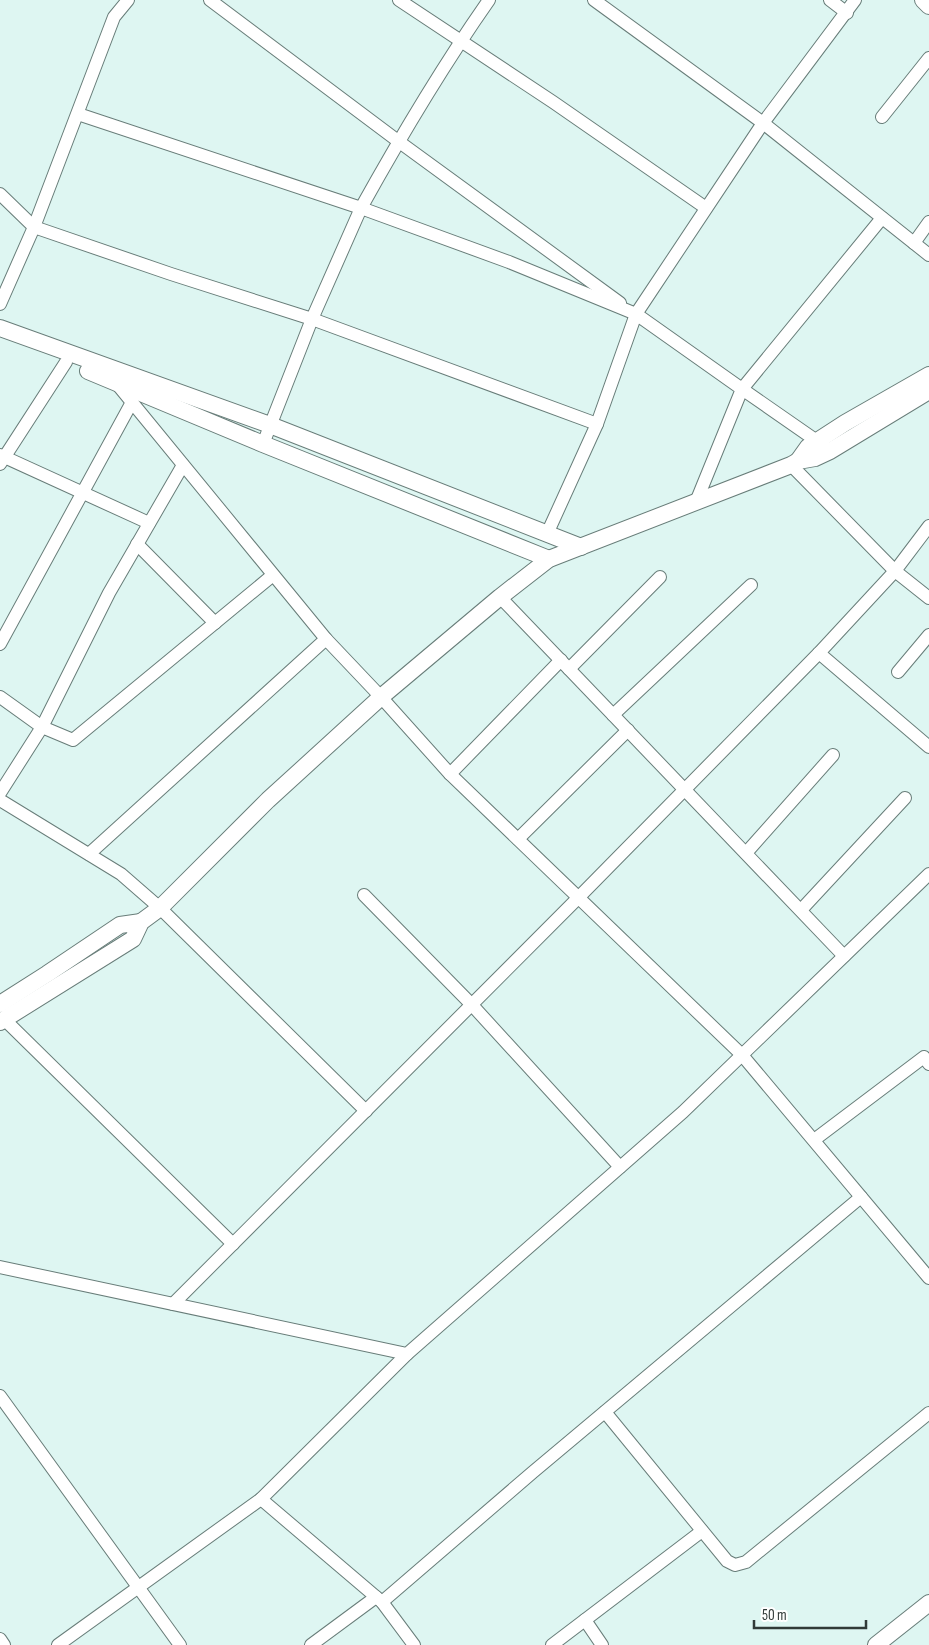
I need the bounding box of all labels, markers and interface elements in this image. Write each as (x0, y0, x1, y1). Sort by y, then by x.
scale bar (754, 1598, 866, 1630)
text: 50 m (762, 1606, 787, 1625)

